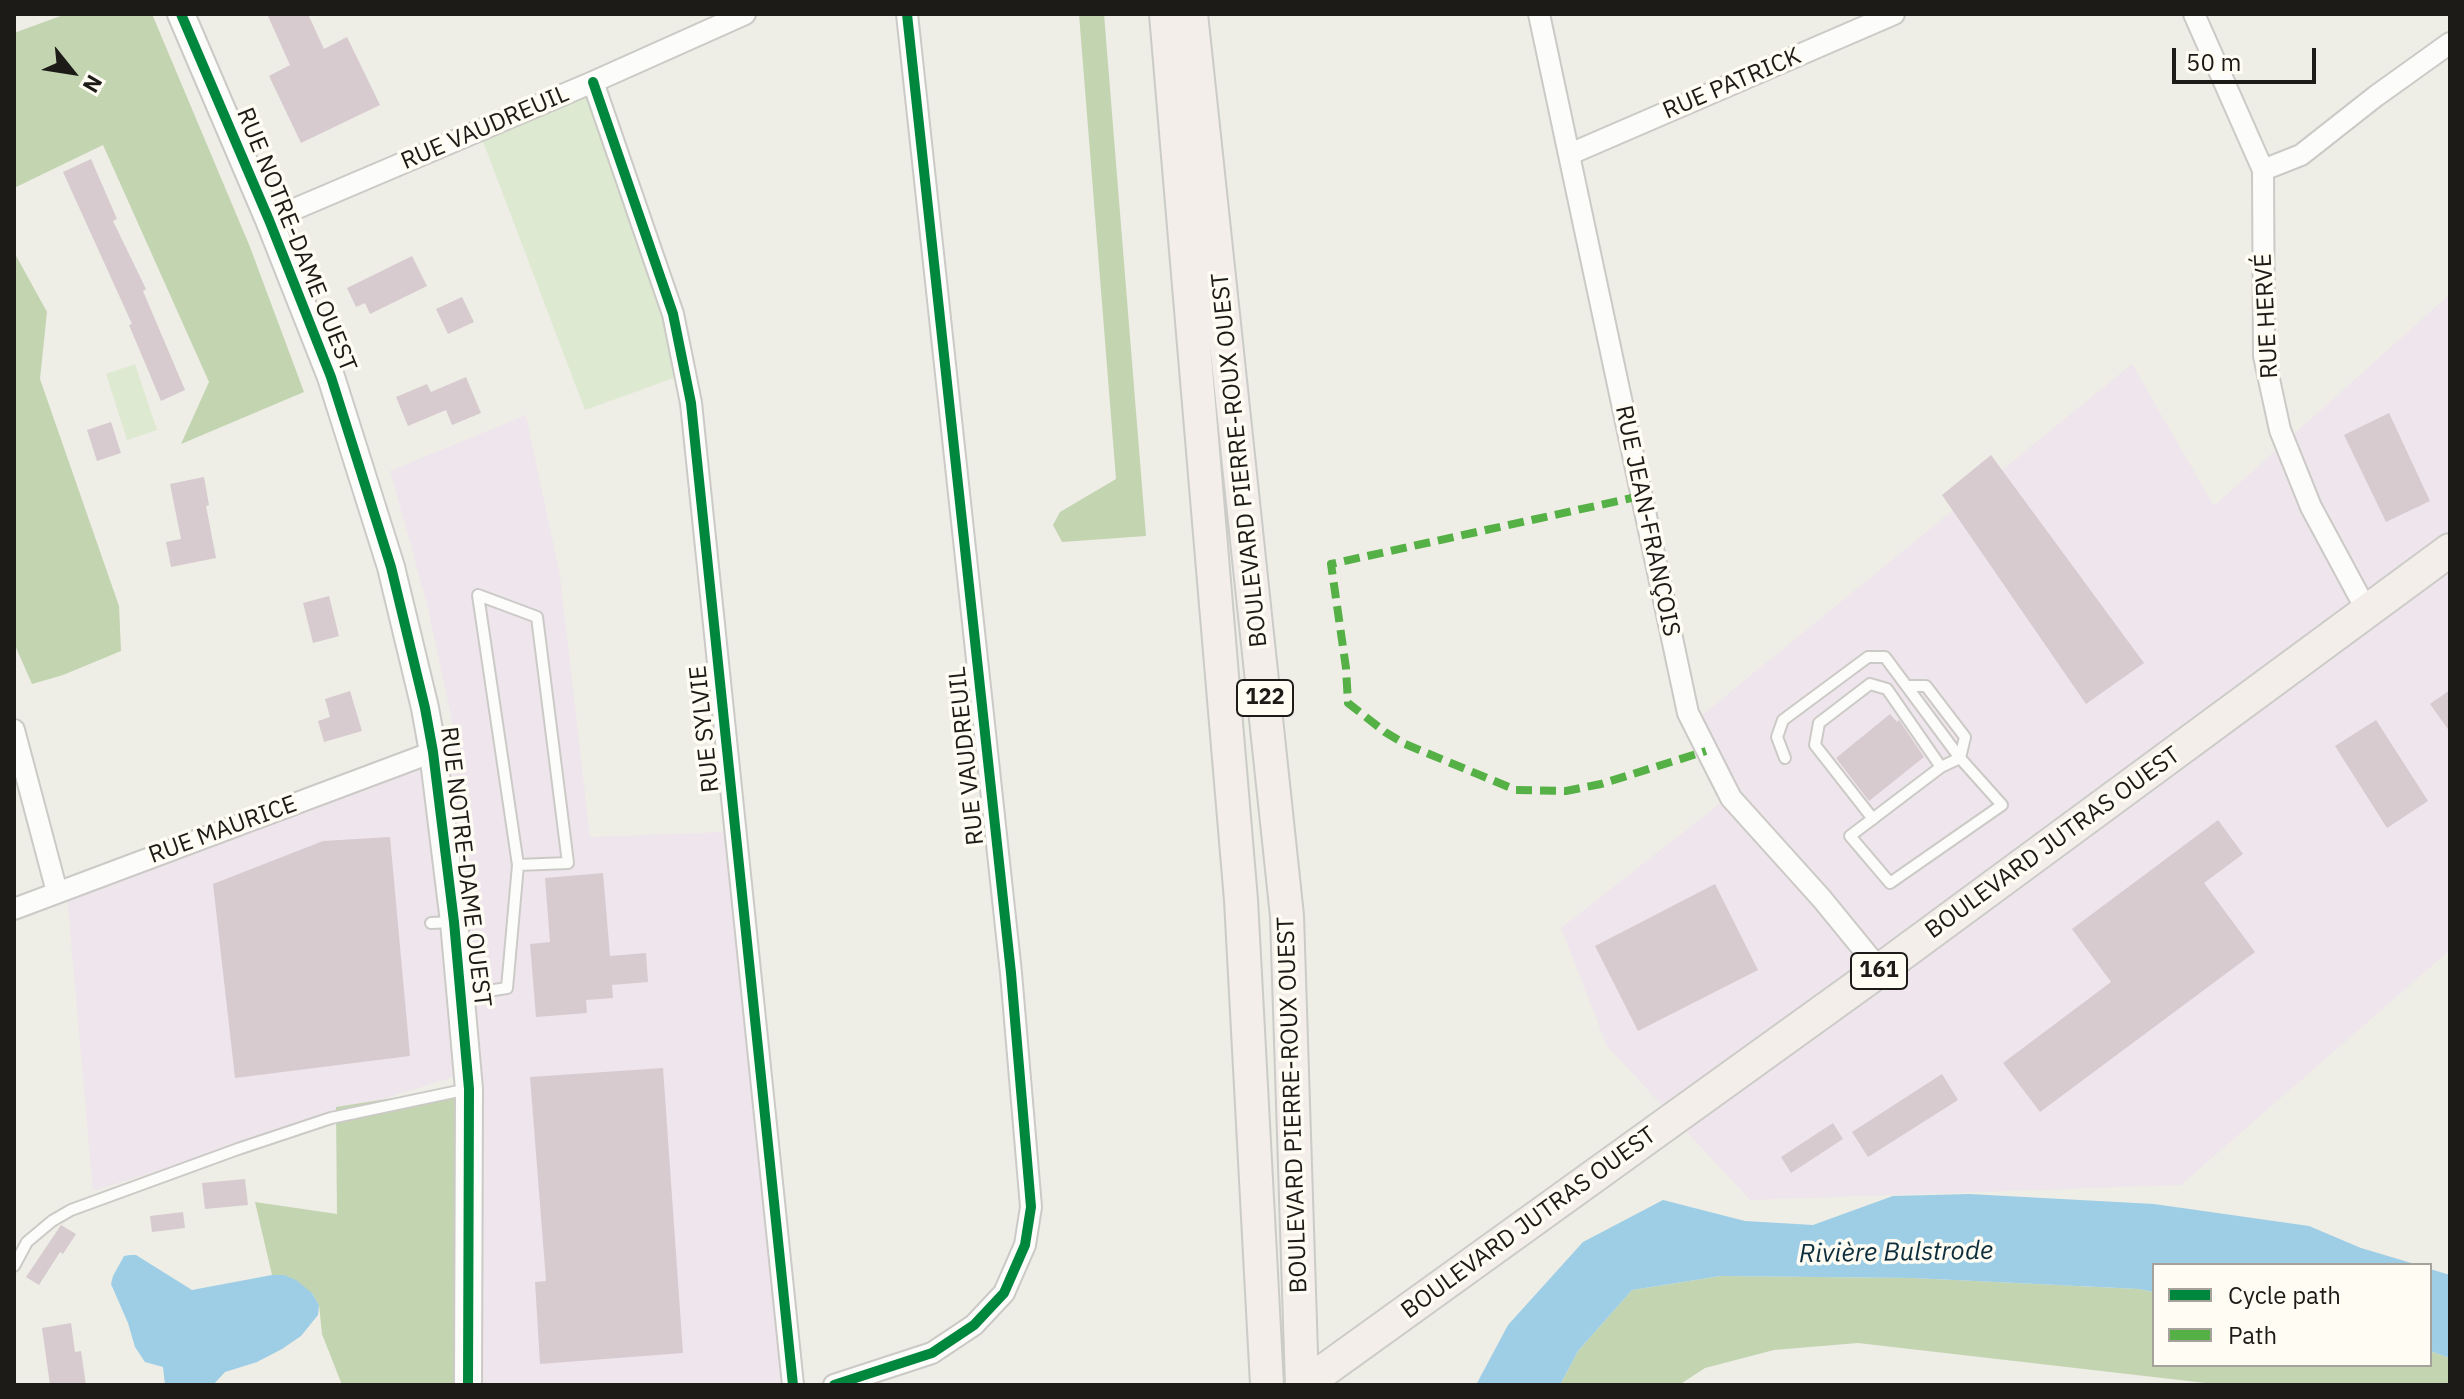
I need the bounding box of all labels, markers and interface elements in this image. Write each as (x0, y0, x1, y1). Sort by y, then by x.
north arrow (32, 32, 112, 112)
scale bar (2176, 32, 2320, 82)
street label: RUE PATRICK (1659, 42, 1805, 126)
text: 50 m (2186, 46, 2241, 78)
text: N (77, 70, 110, 98)
street label: RUE VAUDREUIL (397, 80, 573, 176)
street label: RUE NOTRE-DAME OUEST (230, 104, 362, 376)
street label: RUE HERVÉ (2249, 253, 2285, 379)
street label: BOULEVARD PIERRE-ROUX OUEST (1206, 271, 1274, 649)
street label: RUE JEAN-FRANÇOIS (1608, 403, 1686, 639)
street label: RUE SYLVIE (684, 664, 726, 794)
street label: RUE VAUDREUIL (943, 665, 991, 847)
road number: 122 (1237, 680, 1293, 716)
street label: RUE NOTRE-DAME OUEST (434, 725, 496, 1009)
street label: BOULEVARD JUTRAS OUEST (1920, 741, 2186, 945)
street label: RUE MAURICE (145, 790, 301, 870)
street label: BOULEVARD PIERRE-ROUX OUEST (1272, 916, 1314, 1294)
road number: 161 (1851, 953, 1907, 989)
street label: BOULEVARD JUTRAS OUEST (1396, 1121, 1662, 1325)
water label: Rivière Bulstrode (1799, 1236, 1993, 1270)
legend (2152, 1263, 2432, 1367)
text: Cycle path (2228, 1279, 2341, 1311)
text: Path (2228, 1319, 2277, 1351)

